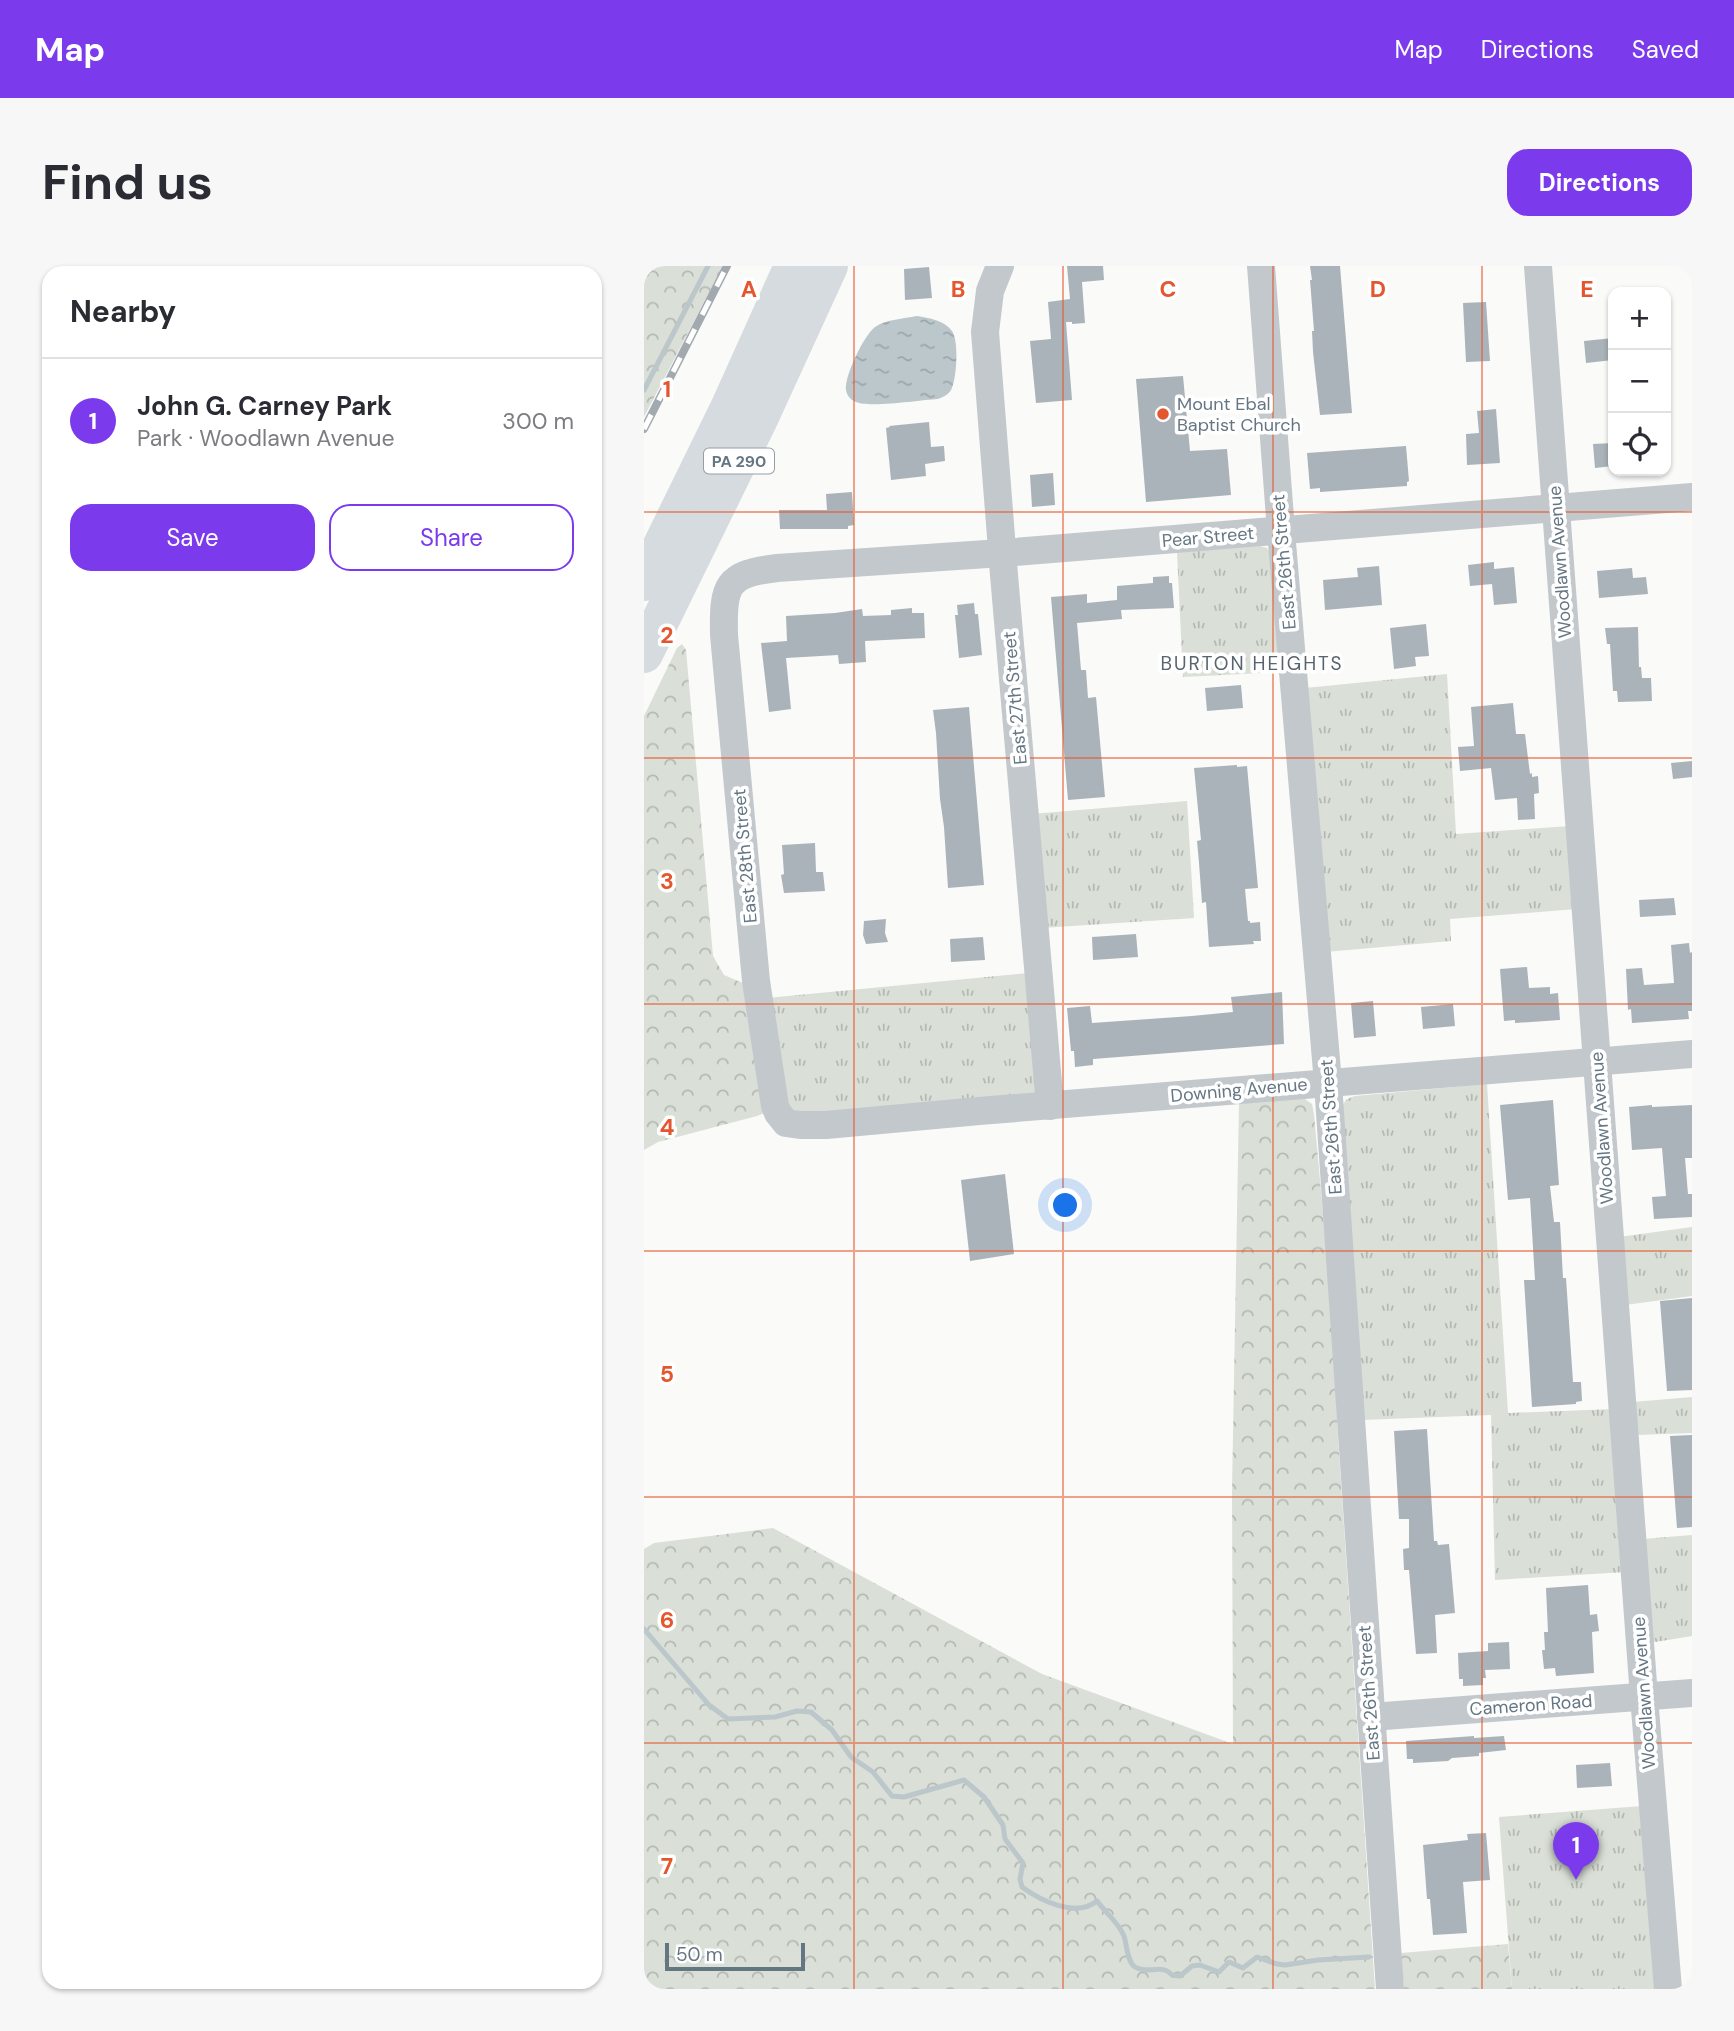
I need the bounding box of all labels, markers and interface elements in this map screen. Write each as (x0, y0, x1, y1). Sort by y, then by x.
text: Map (35, 28, 105, 71)
text: Map (1395, 34, 1443, 65)
text: Directions (1481, 34, 1594, 65)
text: Saved (1632, 34, 1699, 65)
button: Directions (1507, 149, 1692, 216)
text: Find us (42, 150, 213, 214)
text: A (741, 274, 757, 304)
text: B (951, 274, 965, 304)
text: C (1160, 274, 1176, 304)
text: D (1370, 274, 1386, 304)
text: E (1580, 274, 1594, 304)
map controls (1608, 287, 1671, 476)
button: + (1608, 287, 1671, 350)
text: Nearby (70, 292, 176, 331)
button: − (1608, 350, 1671, 413)
text: 1 (663, 374, 671, 404)
text: John G. Carney Park (137, 389, 392, 423)
place label: Mount Ebal Baptist Church (1177, 392, 1301, 437)
text: 1 (89, 406, 97, 436)
text: 300 m (502, 406, 574, 436)
marker: Mount Ebal Baptist Church (1155, 406, 1171, 422)
button: locate (1608, 413, 1671, 476)
text: Park · Woodlawn Avenue (137, 423, 394, 453)
road number: PA 290 (704, 448, 774, 474)
street label: Woodlawn Avenue (1543, 485, 1577, 639)
street label: East 26th Street (1266, 494, 1302, 630)
button: Save (70, 504, 315, 571)
button: Share (329, 504, 574, 571)
street label: Pear Street (1161, 521, 1255, 553)
text: 2 (660, 620, 674, 650)
street label: East 27th Street (997, 631, 1033, 765)
district label: BURTON HEIGHTS (1161, 651, 1343, 676)
street label: East 28th Street (727, 788, 763, 924)
text: 3 (660, 866, 674, 896)
street label: Woodlawn Avenue (1585, 1051, 1619, 1205)
street label: East 26th Street (1314, 1059, 1348, 1195)
street label: Downing Avenue (1169, 1072, 1309, 1108)
text: 4 (660, 1112, 675, 1142)
your location (1048, 1188, 1082, 1222)
text: 5 (660, 1359, 674, 1389)
text: 6 (660, 1605, 674, 1635)
street label: Woodlawn Avenue (1627, 1616, 1661, 1770)
street label: East 26th Street (1352, 1625, 1386, 1761)
street label: Cameron Road (1469, 1689, 1593, 1721)
pin: 1 (1553, 1822, 1599, 1880)
text: 7 (661, 1851, 673, 1881)
scale bar (665, 1940, 805, 1972)
text: 50 m (676, 1942, 723, 1967)

